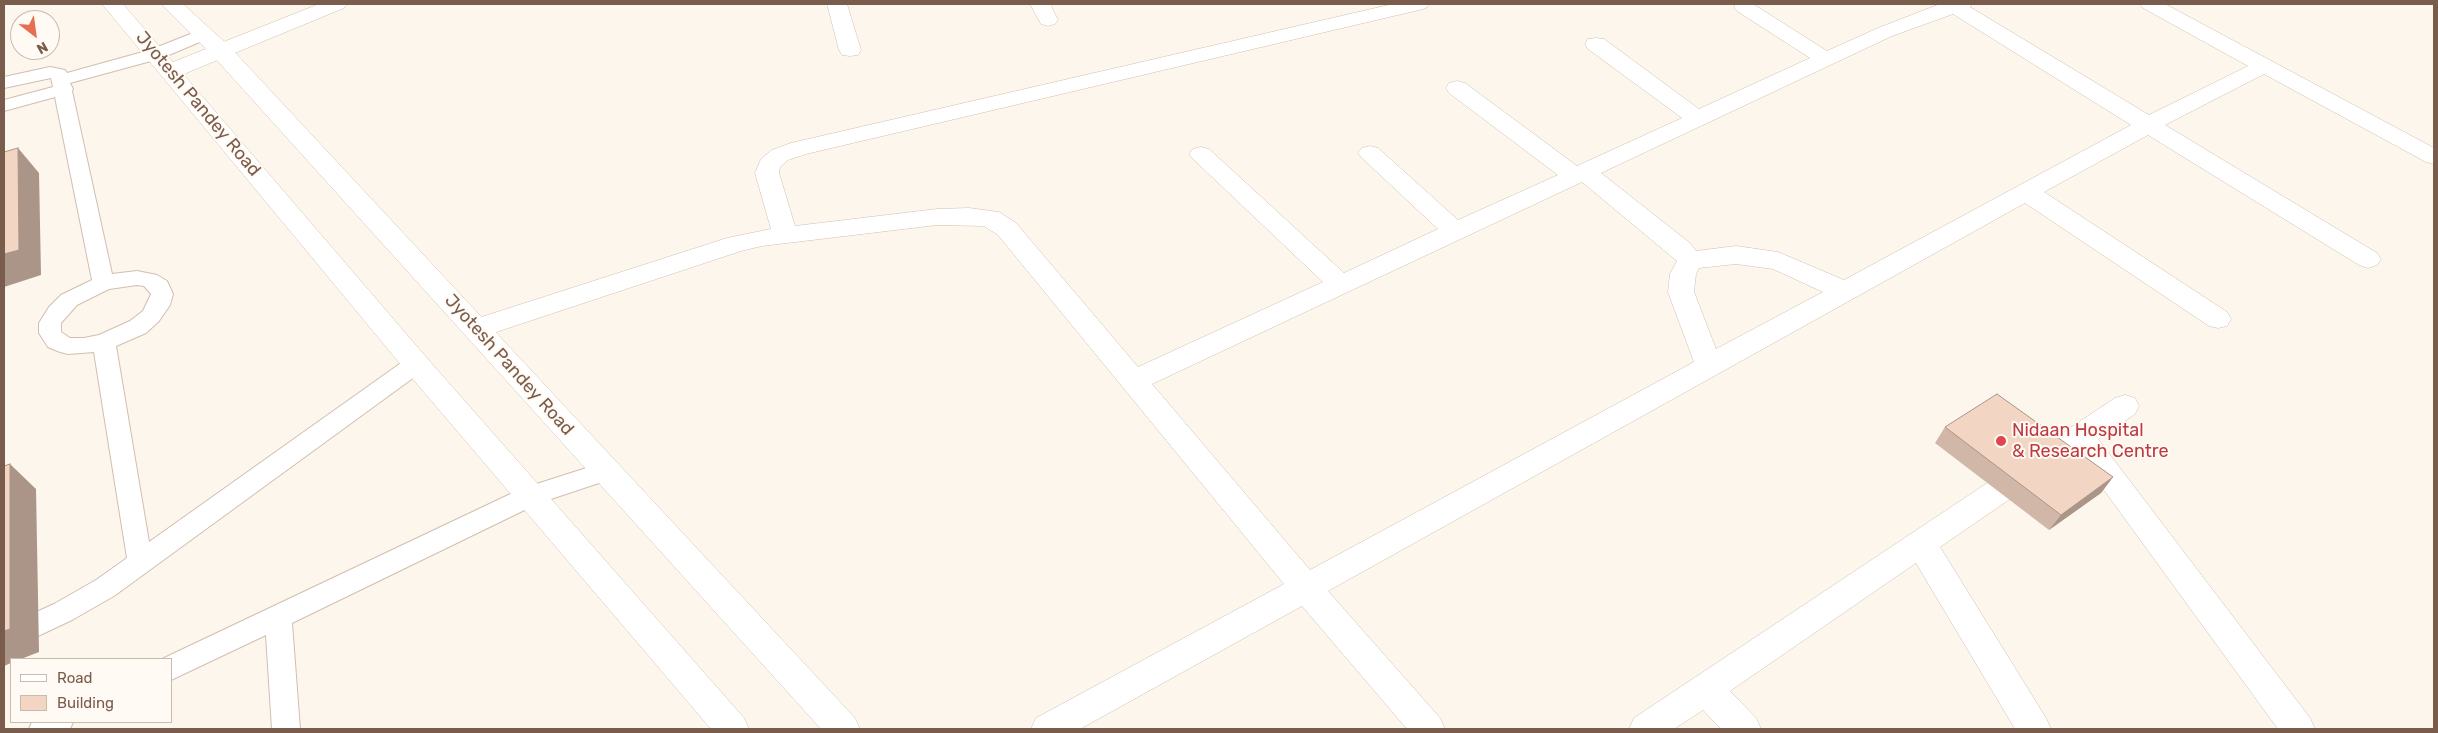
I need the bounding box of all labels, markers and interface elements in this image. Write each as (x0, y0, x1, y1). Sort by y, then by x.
north arrow (10, 10, 60, 60)
street label: Jyotesh Pandey Road (131, 27, 265, 181)
text: N (34, 38, 51, 57)
street label: Jyotesh Pandey Road (440, 290, 578, 440)
place label: Nidaan Hospital & Research Centre (2012, 420, 2168, 462)
marker: Nidaan Hospital & Research Centre (1994, 434, 2008, 448)
legend (10, 658, 172, 723)
text: Road (57, 669, 93, 687)
text: Building (57, 694, 114, 712)

